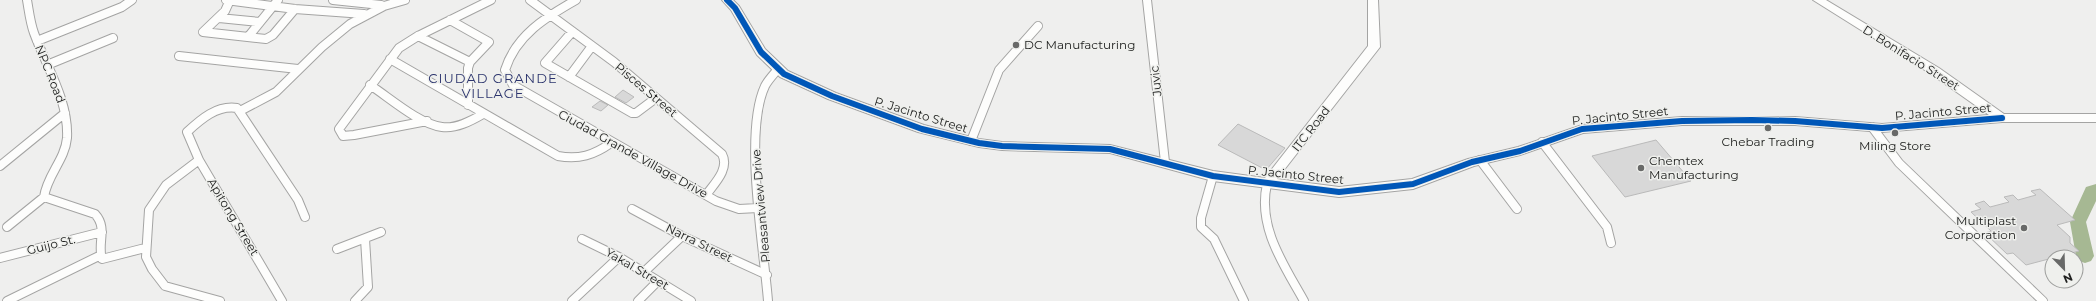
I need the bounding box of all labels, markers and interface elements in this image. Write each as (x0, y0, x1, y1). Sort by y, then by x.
street label: D. Bonifacio Street (1860, 22, 1962, 93)
place label: DC Manufacturing (1024, 37, 1135, 52)
marker: DC Manufacturing (1011, 40, 1021, 50)
street label: NPC Road (32, 43, 69, 105)
street label: Pisces Street (612, 59, 681, 120)
street label: Juvic (1146, 65, 1165, 98)
district label: CIUDAD GRANDE VILLAGE (428, 70, 558, 101)
street label: P. Jacinto Street (873, 93, 970, 136)
street label: P. Jacinto Street (1894, 100, 1992, 123)
street label: ITC Road (1288, 103, 1333, 154)
street label: P. Jacinto Street (1571, 103, 1669, 128)
street label: Ciudad Grande Village Drive (556, 106, 711, 201)
marker: Chebar Trading (1763, 123, 1773, 133)
marker: Miling Store (1890, 128, 1900, 138)
place label: Chebar Trading (1722, 134, 1814, 149)
place label: Miling Store (1859, 138, 1931, 153)
street label: Pleasantview Drive (748, 149, 773, 263)
place label: Chemtex Manufacturing (1649, 153, 1739, 182)
street label: P. Jacinto Street (1247, 162, 1345, 187)
marker: Chemtex Manufacturing (1636, 163, 1646, 173)
street label: Apitong Street (204, 175, 263, 258)
place label: Multiplast Corporation (1945, 213, 2016, 242)
street label: Narra Street (663, 220, 735, 265)
marker: Multiplast Corporation (2019, 223, 2029, 233)
street label: Guijo St. (25, 231, 77, 258)
street label: Yakal Street (603, 244, 672, 293)
north arrow (2044, 249, 2084, 289)
text: N (2061, 270, 2075, 286)

